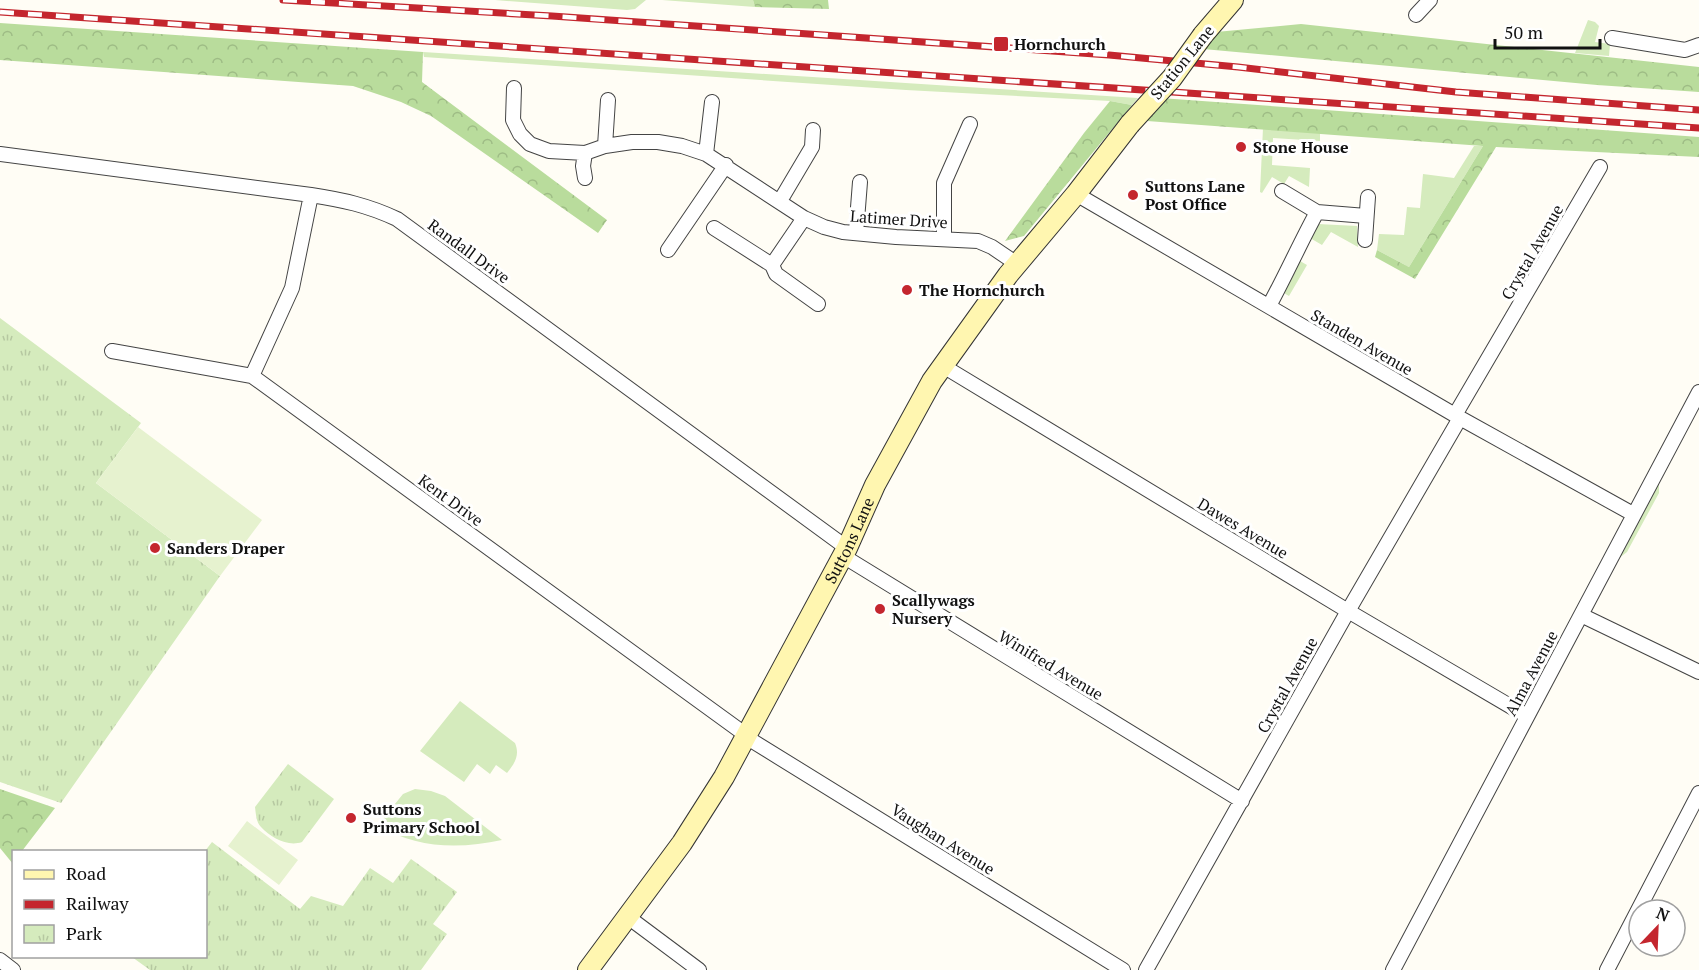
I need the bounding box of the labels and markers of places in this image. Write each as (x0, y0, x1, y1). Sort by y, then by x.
place label: Hornchurch (1014, 33, 1107, 55)
marker: Hornchurch (992, 35, 1010, 53)
place label: Stone House (1253, 136, 1349, 158)
marker: Stone House (1234, 140, 1248, 154)
place label: Suttons Lane Post Office (1145, 175, 1245, 215)
marker: Suttons Lane Post Office (1126, 188, 1140, 202)
place label: The Hornchurch (919, 279, 1045, 301)
marker: The Hornchurch (900, 283, 914, 297)
place label: Sanders Draper (167, 537, 285, 559)
marker: Sanders Draper (148, 541, 162, 555)
place label: Scallywags Nursery (892, 589, 975, 629)
marker: Scallywags Nursery (873, 602, 887, 616)
place label: Suttons Primary School (363, 798, 480, 838)
marker: Suttons Primary School (344, 811, 358, 825)

